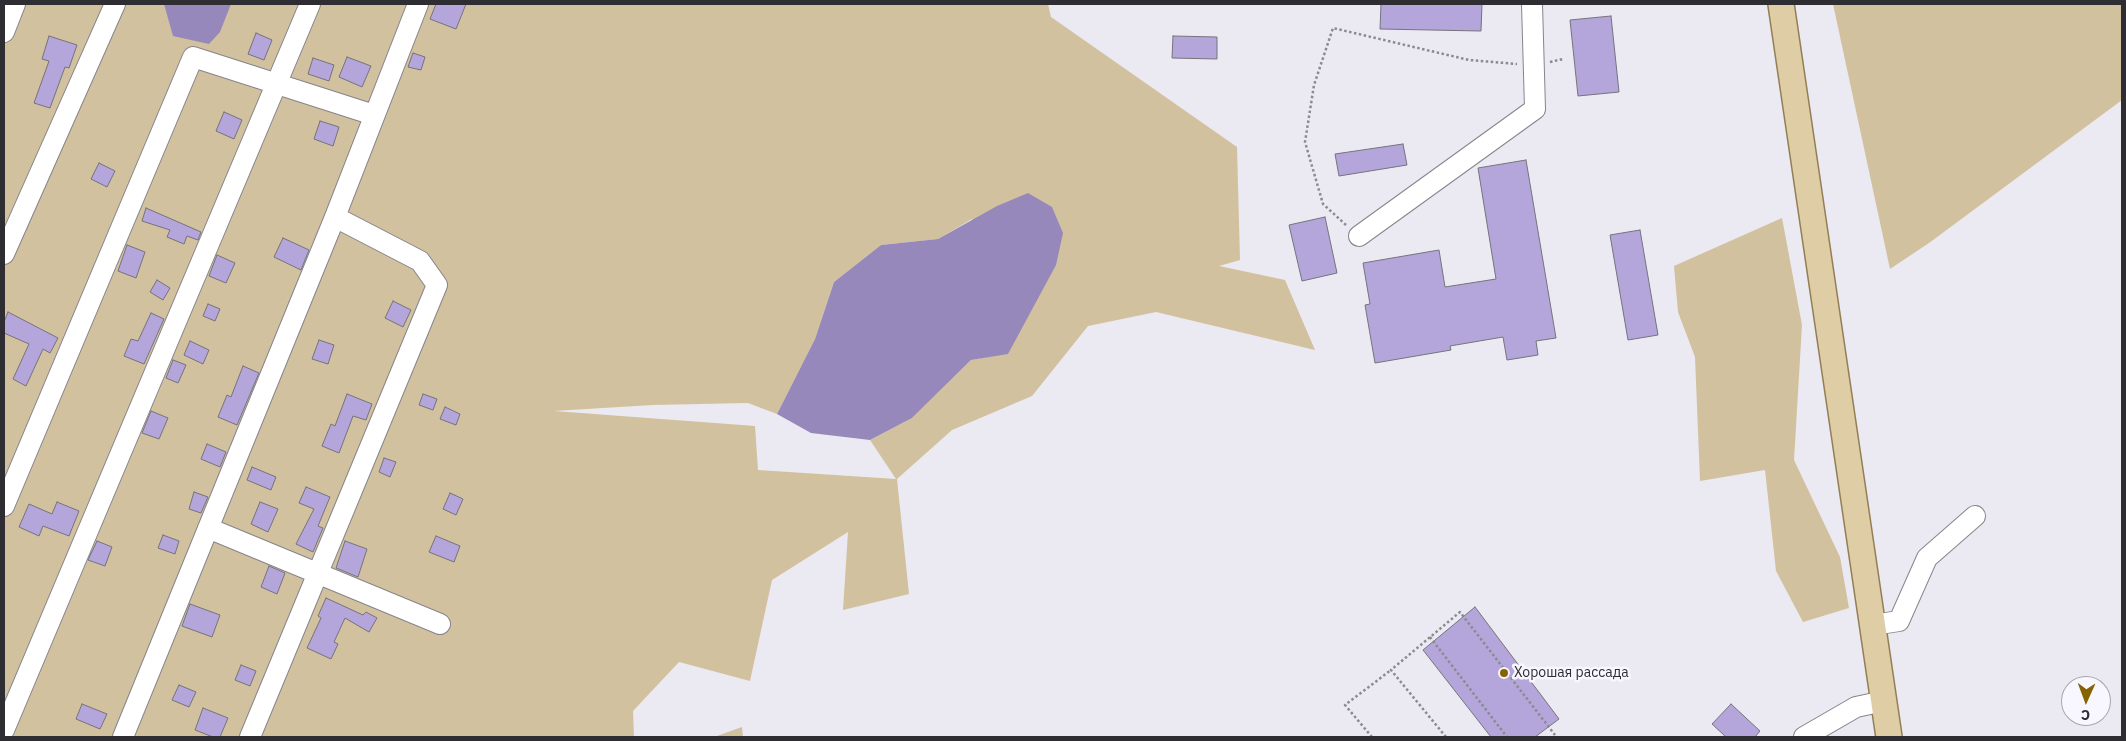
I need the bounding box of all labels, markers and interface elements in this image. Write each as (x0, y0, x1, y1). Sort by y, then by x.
place label: Хорошая рассада (1514, 665, 1629, 681)
marker: Хорошая рассада (1498, 667, 1510, 679)
north arrow (2061, 676, 2111, 726)
text: С (2081, 706, 2090, 724)

